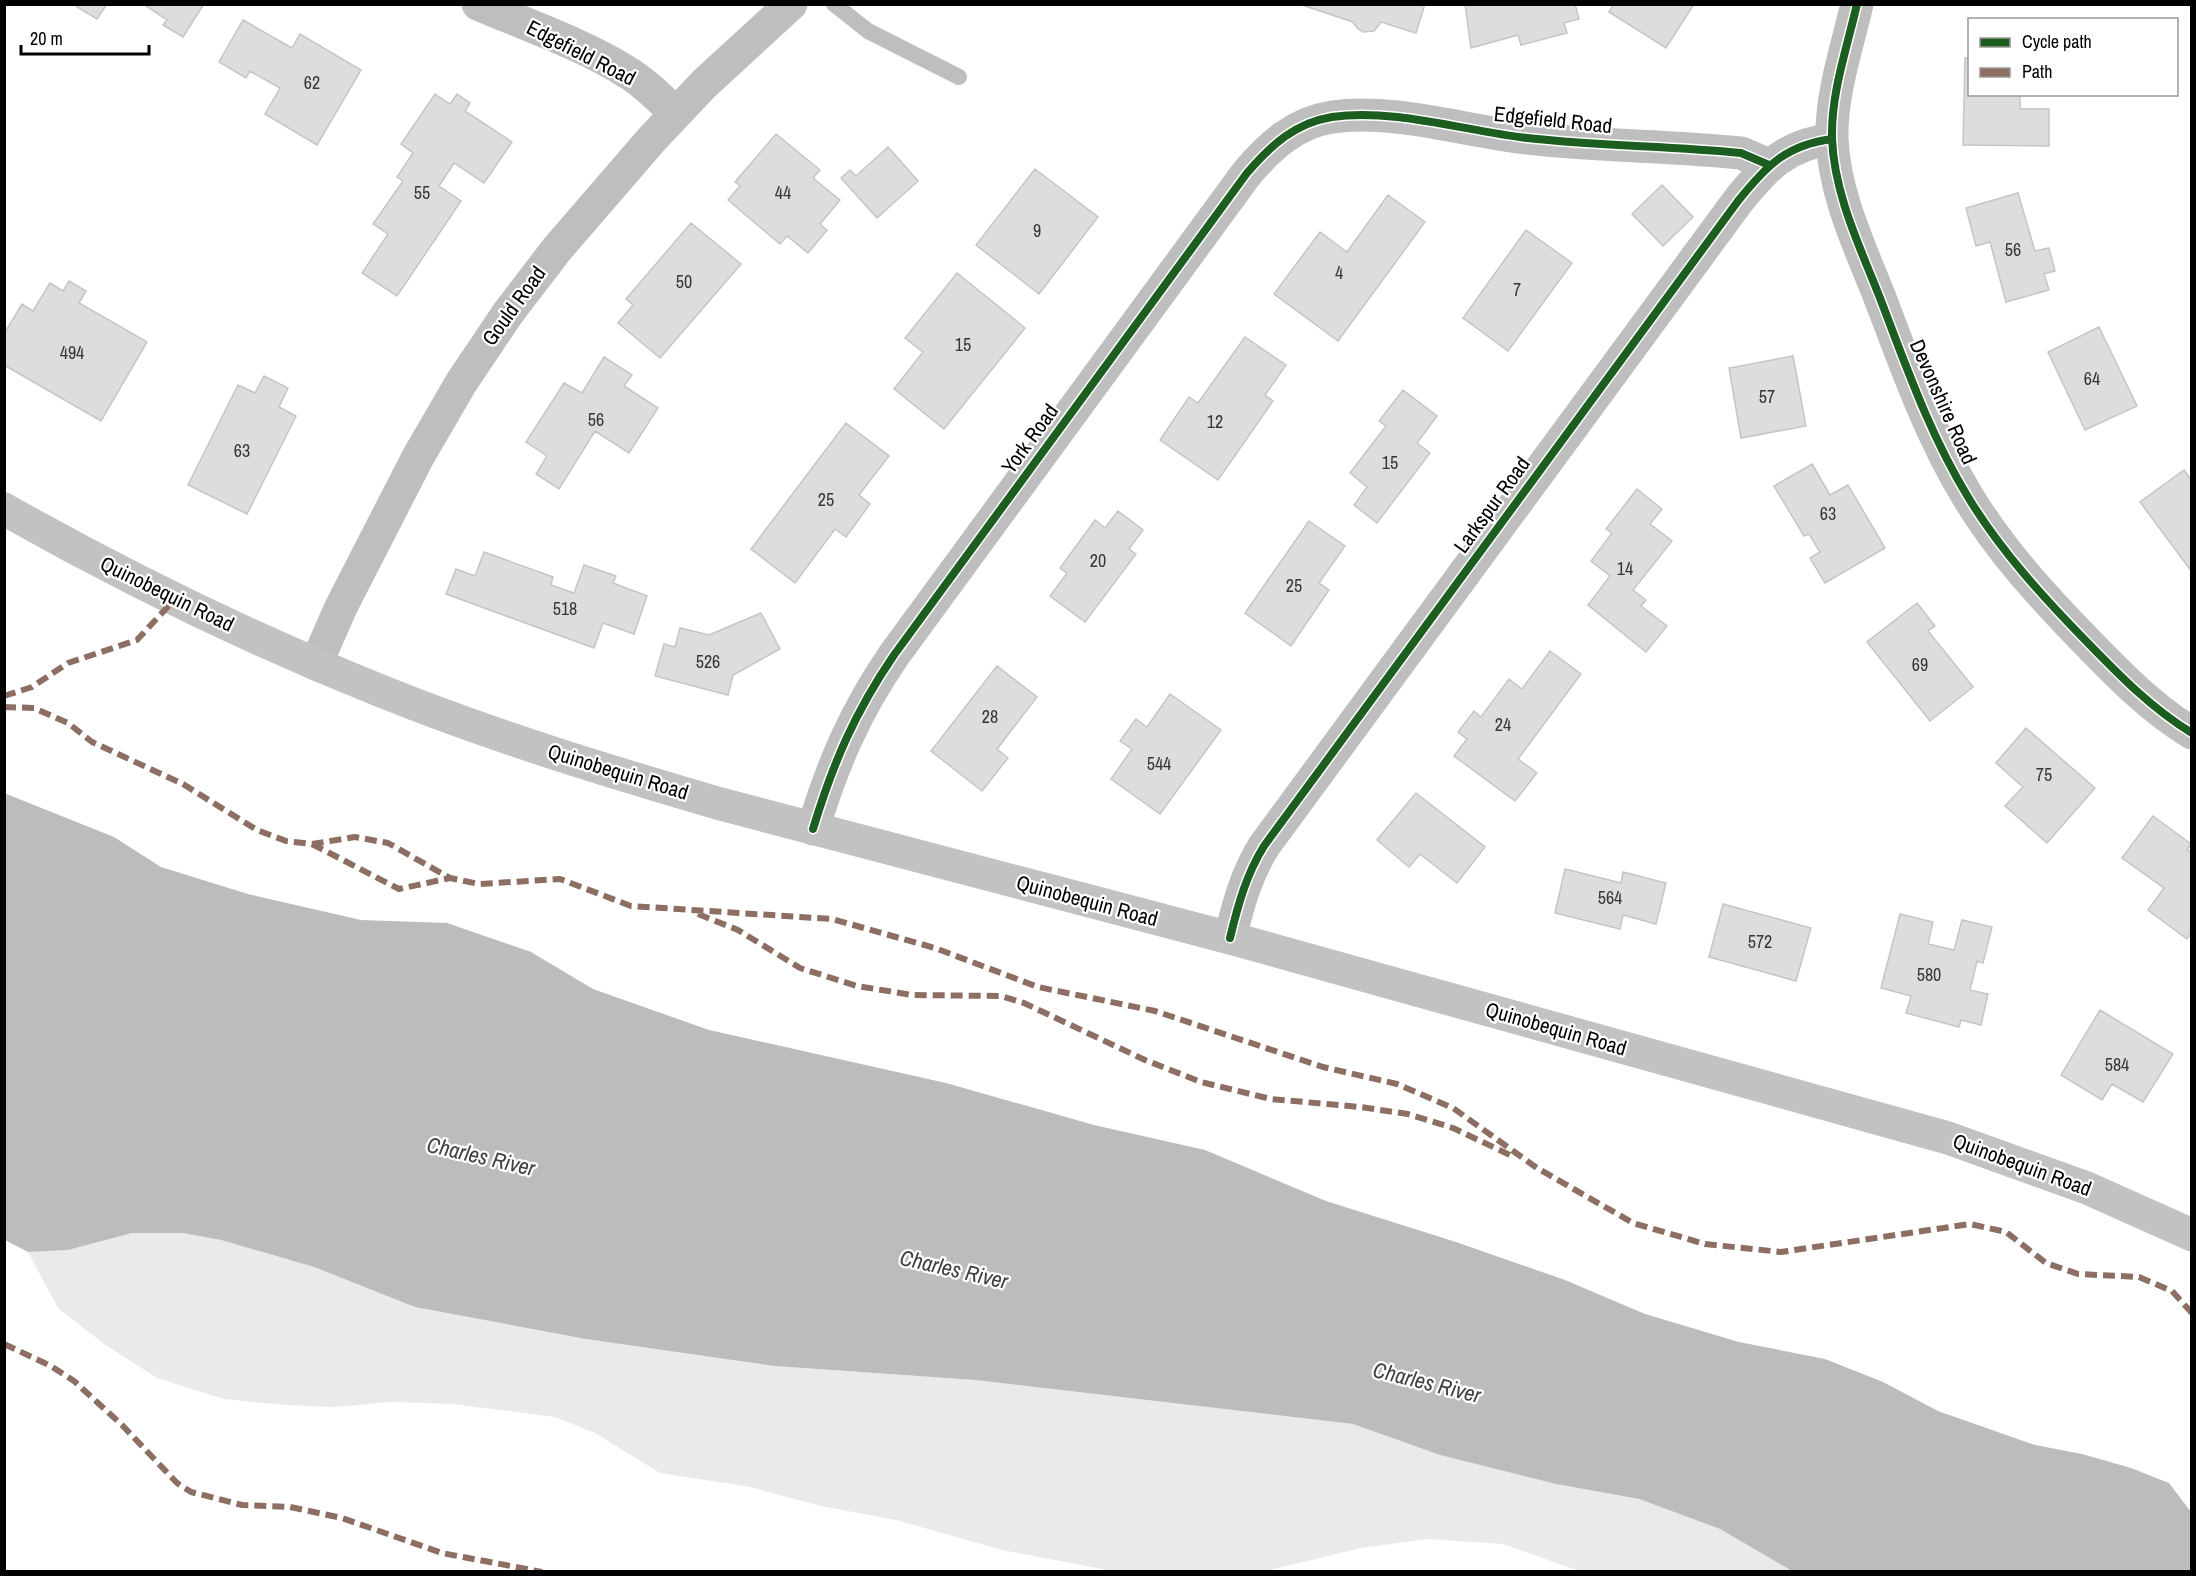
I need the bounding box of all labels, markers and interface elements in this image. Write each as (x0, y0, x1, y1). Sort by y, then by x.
street label: Edgefield Road (522, 13, 641, 92)
scale bar (21, 18, 148, 56)
legend (1968, 18, 2178, 96)
text: 20 m (30, 26, 63, 51)
text: Cycle path (2022, 29, 2092, 54)
text: Path (2022, 59, 2052, 84)
house number: 62 (304, 70, 320, 95)
street label: Edgefield Road (1493, 99, 1614, 140)
house number: 55 (414, 180, 430, 205)
house number: 44 (775, 180, 791, 205)
house number: 9 (1033, 218, 1041, 243)
house number: 56 (2005, 237, 2021, 262)
street label: Gould Road (475, 260, 552, 351)
house number: 4 (1335, 260, 1343, 285)
house number: 50 (676, 269, 692, 294)
house number: 7 (1513, 277, 1521, 302)
house number: 15 (955, 332, 971, 357)
street label: Devonshire Road (1903, 335, 1984, 469)
house number: 494 (60, 340, 84, 365)
house number: 64 (2084, 366, 2100, 391)
house number: 57 (1759, 384, 1775, 409)
street label: York Road (994, 398, 1065, 480)
house number: 56 (588, 407, 604, 432)
house number: 12 (1207, 409, 1223, 434)
house number: 63 (234, 438, 250, 463)
house number: 15 (1382, 450, 1398, 475)
street label: Larkspur Road (1447, 450, 1537, 559)
house number: 25 (818, 487, 834, 512)
house number: 63 (1820, 501, 1836, 526)
house number: 20 (1090, 548, 1106, 573)
street label: Quinobequin Road (95, 549, 239, 638)
house number: 14 (1617, 556, 1633, 581)
house number: 25 (1286, 573, 1302, 598)
house number: 518 (553, 596, 577, 621)
house number: 526 (696, 649, 720, 674)
house number: 69 (1912, 652, 1928, 677)
house number: 28 (982, 704, 998, 729)
house number: 24 (1495, 712, 1511, 737)
street label: Quinobequin Road (544, 736, 692, 807)
house number: 544 (1147, 751, 1171, 776)
house number: 75 (2036, 762, 2052, 787)
street label: Quinobequin Road (1013, 868, 1161, 933)
house number: 564 (1598, 885, 1622, 910)
house number: 572 (1748, 929, 1772, 954)
house number: 580 (1917, 962, 1941, 987)
street label: Quinobequin Road (1482, 995, 1630, 1063)
house number: 584 (2105, 1052, 2129, 1077)
street label: Quinobequin Road (1949, 1126, 2096, 1203)
water label: Charles River (424, 1129, 539, 1183)
water label: Charles River (897, 1242, 1012, 1296)
water label: Charles River (1370, 1354, 1485, 1410)

